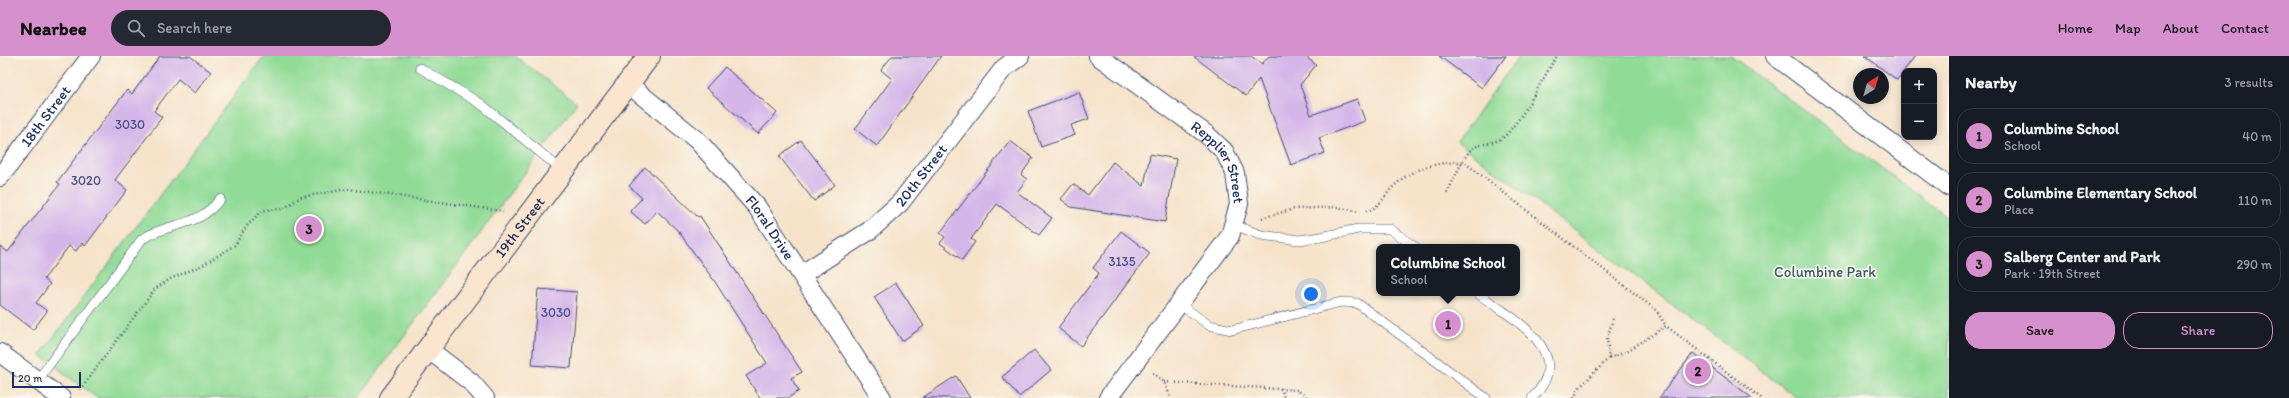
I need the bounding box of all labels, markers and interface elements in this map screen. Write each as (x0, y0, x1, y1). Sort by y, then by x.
search box (111, 10, 391, 46)
text: Nearbee (20, 17, 87, 40)
icon: search (125, 17, 147, 39)
text: Search here (157, 19, 232, 37)
text: Home (2058, 20, 2093, 37)
text: Map (2115, 20, 2141, 37)
text: About (2163, 20, 2199, 37)
text: Contact (2221, 20, 2269, 37)
north arrow (1853, 68, 1889, 104)
map controls (1901, 68, 1937, 140)
button: + (1901, 68, 1937, 104)
text: Nearby (1965, 72, 2017, 92)
text: 3 results (2224, 75, 2273, 90)
street label: 18th Street (17, 82, 75, 150)
button: − (1901, 104, 1937, 140)
house number: 3030 (115, 117, 145, 132)
street label: Repplier Street (1188, 117, 1248, 205)
text: Columbine School (2004, 120, 2119, 138)
text: 1 (1976, 129, 1982, 144)
text: 40 m (2242, 129, 2272, 144)
text: School (2004, 138, 2041, 153)
street label: 20th Street (891, 141, 951, 210)
house number: 3020 (71, 173, 101, 188)
text: Columbine Elementary School (2004, 184, 2197, 202)
street label: Floral Drive (742, 191, 798, 263)
street label: 19th Street (491, 193, 549, 261)
text: 2 (1976, 193, 1982, 208)
text: 110 m (2238, 193, 2272, 208)
text: Place (2004, 202, 2034, 217)
pin: 3 (296, 214, 322, 244)
popup (1376, 244, 1520, 296)
text: Salberg Center and Park (2004, 248, 2160, 266)
house number: 3135 (1108, 254, 1136, 269)
text: Columbine School (1390, 254, 1506, 272)
text: 3 (1975, 257, 1983, 272)
text: 290 m (2236, 257, 2272, 272)
park label: Columbine Park (1774, 263, 1876, 281)
text: Park · 19th Street (2004, 266, 2100, 281)
text: School (1390, 272, 1427, 287)
your location (1301, 284, 1321, 304)
house number: 3030 (541, 305, 571, 320)
pin: 1 (1435, 309, 1461, 339)
button: Save (1965, 312, 2115, 349)
button: Share (2123, 312, 2273, 349)
pin: 2 (1685, 356, 1711, 386)
scale bar (12, 370, 81, 389)
text: 20 m (18, 372, 42, 385)

